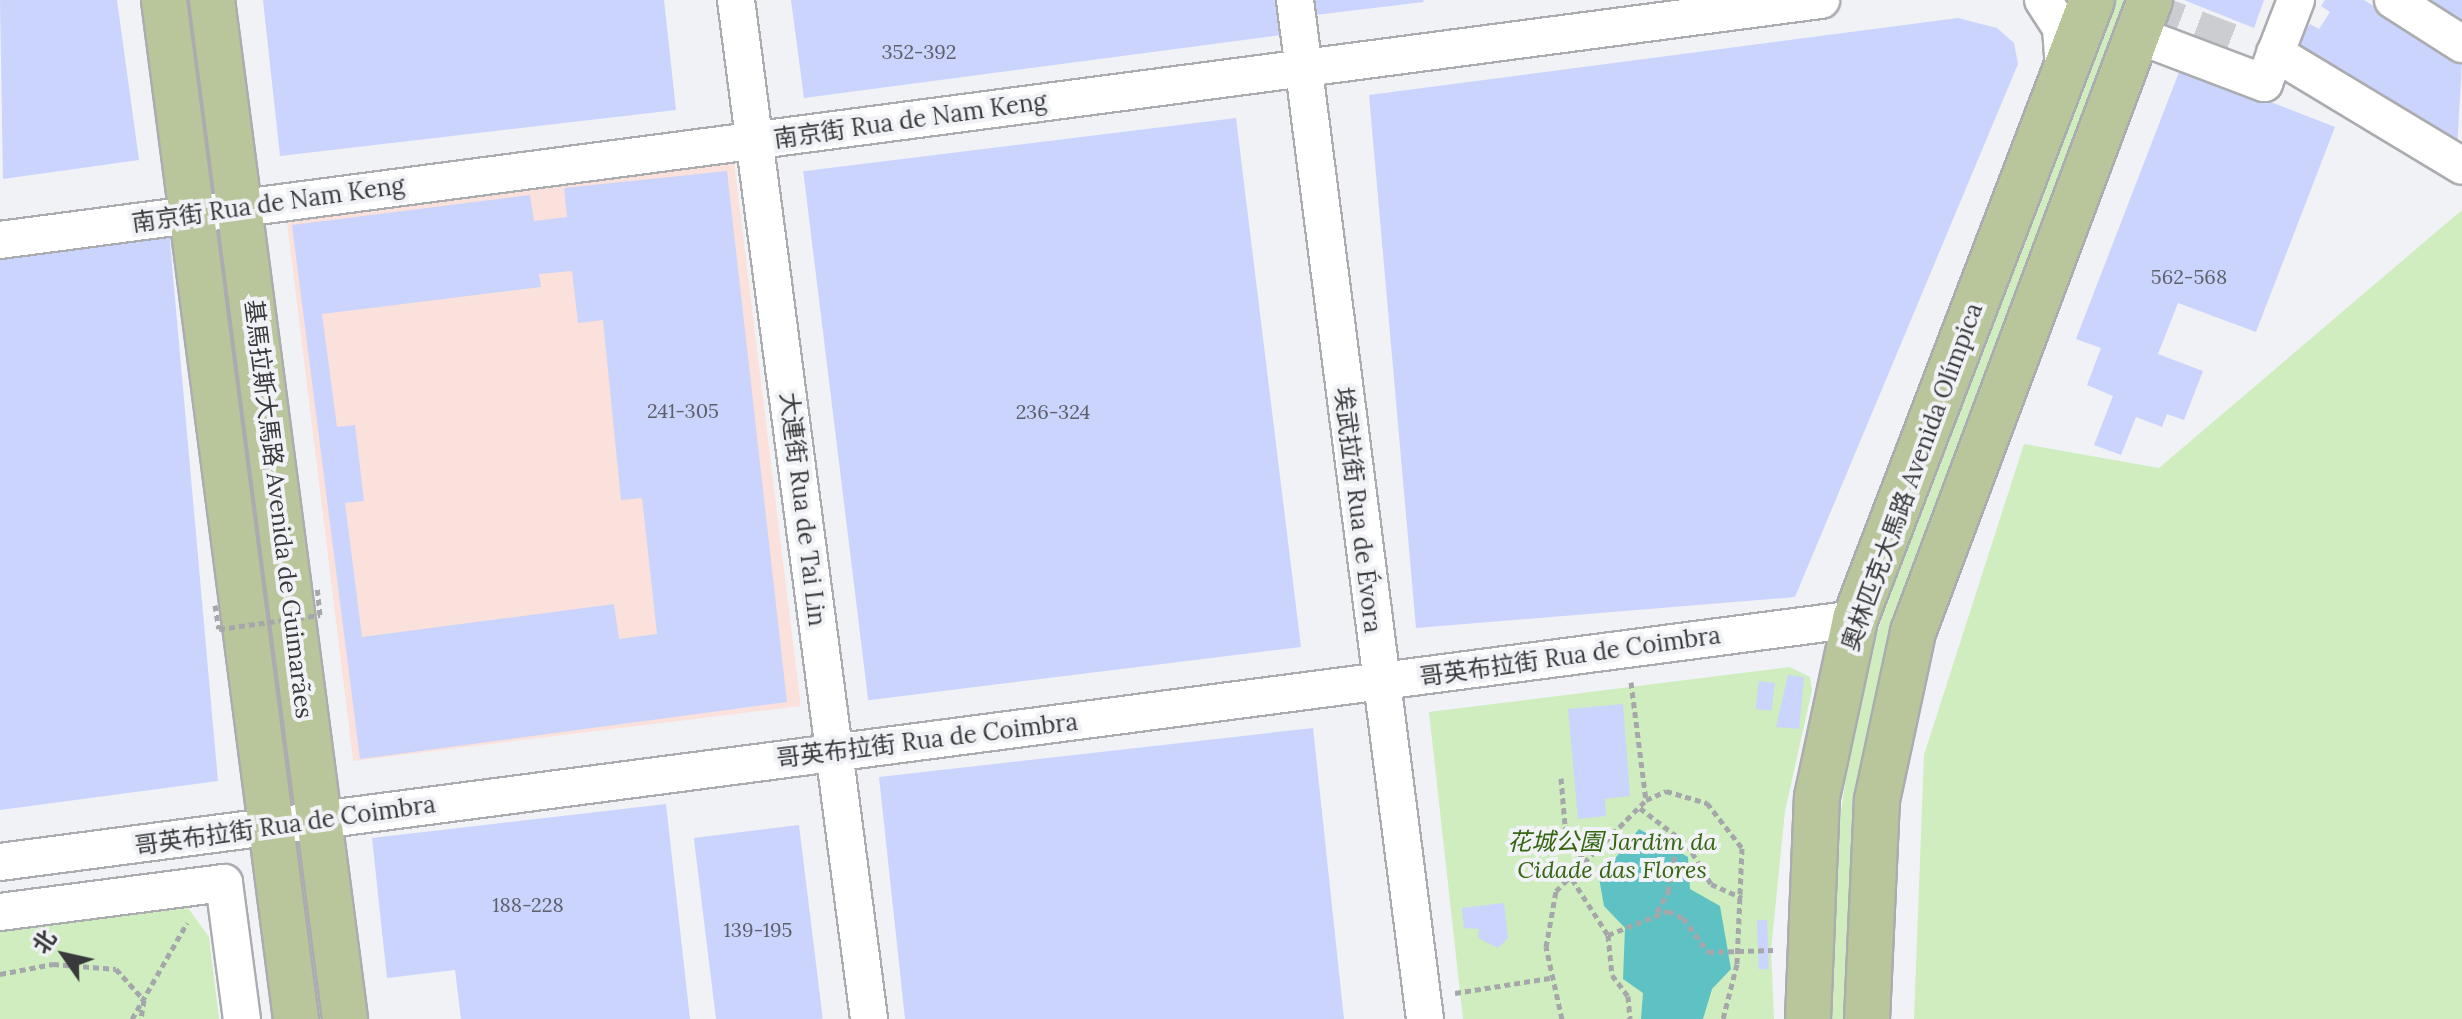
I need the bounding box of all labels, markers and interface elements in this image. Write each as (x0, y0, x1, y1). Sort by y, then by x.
house number: 352-392 (881, 39, 957, 63)
street label: 南京街 Rua de Nam Keng (772, 87, 1048, 153)
street label: 南京街 Rua de Nam Keng (130, 171, 406, 237)
house number: 562-568 (2151, 264, 2227, 288)
street label: 基馬拉斯大馬路 Avenida de Guimarães (239, 298, 319, 720)
street label: 奧林匹克大馬路 Avenida Olímpica (1836, 299, 1988, 655)
street label: 埃武拉街 Rua de Évora (1329, 385, 1387, 635)
street label: 大連街 Rua de Tai Lin (774, 390, 832, 628)
house number: 241-305 (647, 398, 719, 422)
house number: 236-324 (1016, 399, 1090, 423)
street label: 哥英布拉街 Rua de Coimbra (1418, 621, 1722, 691)
street label: 哥英布拉街 Rua de Coimbra (775, 707, 1079, 773)
street label: 哥英布拉街 Rua de Coimbra (133, 790, 437, 860)
park label: 花城公園 Jardim da Cidade das Flores (1507, 828, 1717, 884)
house number: 188-228 (492, 892, 564, 916)
north arrow (24, 915, 104, 995)
house number: 139-195 (724, 917, 792, 941)
text: 北 (26, 925, 62, 959)

